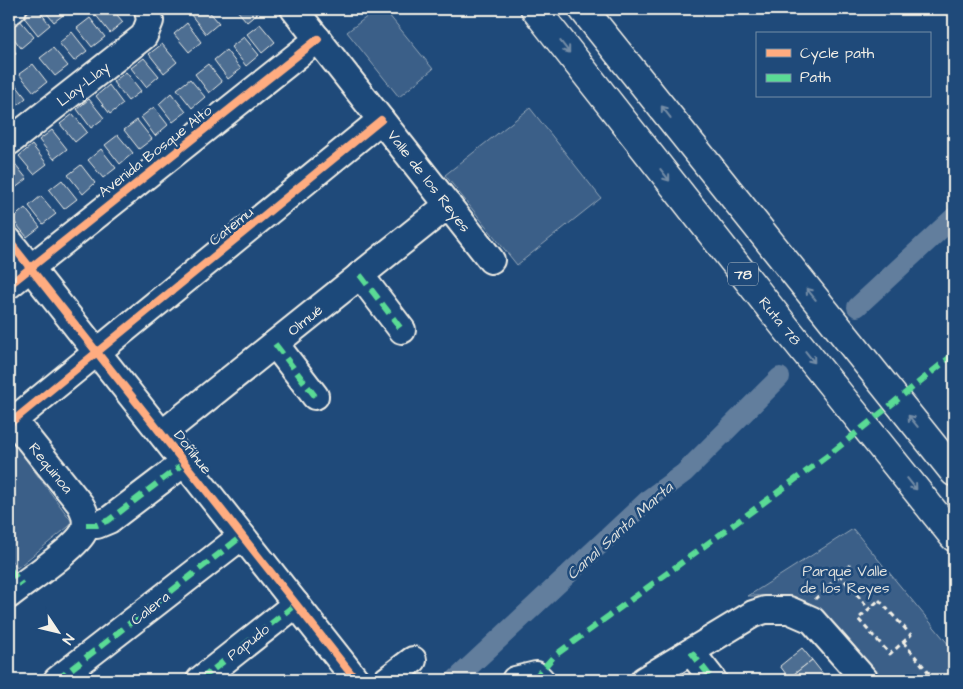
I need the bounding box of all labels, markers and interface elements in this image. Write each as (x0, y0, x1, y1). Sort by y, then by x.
legend (756, 32, 930, 98)
one-way arrow (559, 40, 570, 53)
text: Cycle path (800, 43, 875, 65)
street label: Llay-Llay (52, 57, 115, 113)
text: Path (800, 67, 831, 88)
street label: Avenida Bosque Alto (94, 100, 217, 203)
one-way arrow (660, 106, 671, 119)
street label: Valle de los Reyes (381, 126, 476, 238)
one-way arrow (660, 168, 671, 181)
street label: Catemu (205, 202, 258, 251)
road number: 78 (728, 262, 758, 286)
one-way arrow (805, 288, 816, 301)
street label: Ruta 78 (754, 293, 806, 350)
street label: Olmué (283, 300, 327, 341)
one-way arrow (804, 350, 815, 363)
one-way arrow (907, 414, 918, 427)
street label: Doñihue (169, 426, 217, 479)
street label: Requinoa (24, 438, 78, 499)
water label: Canal Santa Marta (561, 476, 678, 585)
one-way arrow (906, 477, 917, 490)
park label: Parque Valle de los Reyes (801, 561, 890, 600)
street label: Calera (126, 586, 175, 630)
north arrow (32, 606, 82, 656)
street label: Papudo (222, 619, 275, 666)
text: N (57, 630, 79, 648)

